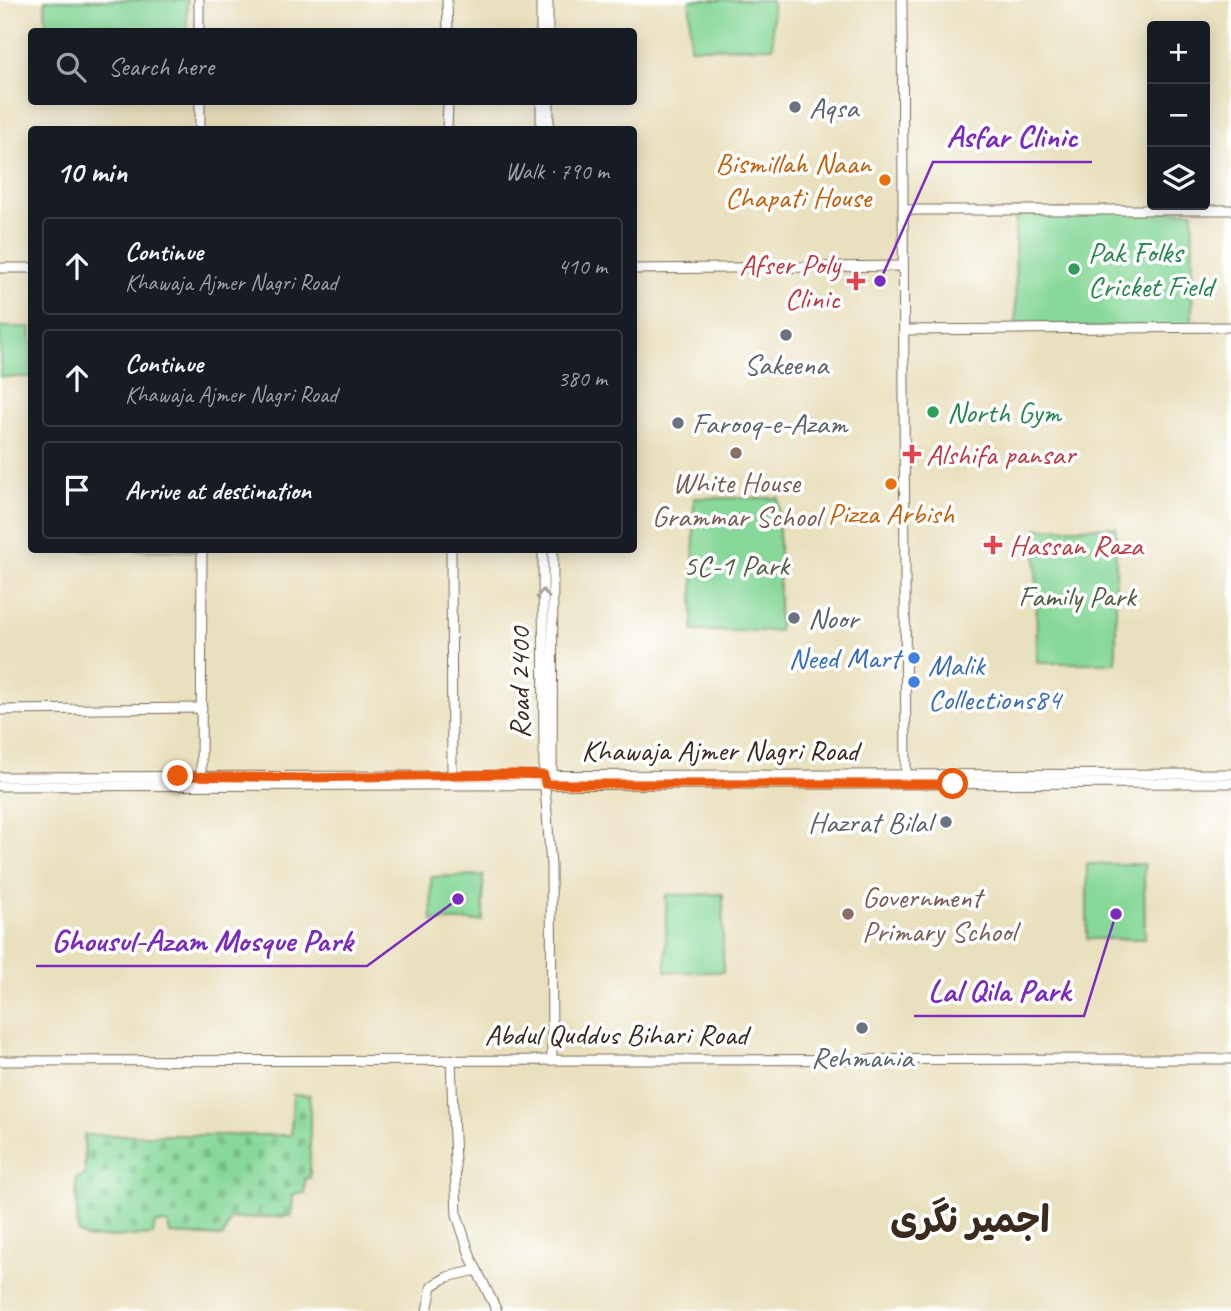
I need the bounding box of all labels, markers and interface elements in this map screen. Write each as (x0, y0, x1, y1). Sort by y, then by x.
map controls (1147, 21, 1210, 210)
button: + (1147, 21, 1210, 84)
search box (28, 28, 637, 105)
icon: search (52, 48, 90, 86)
text: Search here (108, 50, 214, 83)
button: − (1147, 84, 1210, 147)
place label: Aqsa (809, 88, 860, 126)
marker: Aqsa (787, 99, 803, 115)
callout: Asfar Clinic (933, 109, 1092, 162)
text: Asfar Clinic (947, 116, 1078, 157)
place label: Bismillah Naan Chapati House (715, 144, 873, 216)
button: layers (1147, 147, 1210, 210)
text: 10 min (56, 153, 127, 191)
text: Walk · 790 m (505, 157, 609, 186)
marker: Bismillah Naan Chapati House (877, 172, 893, 188)
place label: Pak Folks Cricket Field (1088, 233, 1217, 305)
text: Continue (125, 235, 203, 268)
place label: Afser Poly Clinic (739, 245, 842, 317)
icon: ahead (58, 247, 96, 285)
text: 410 m (558, 252, 607, 281)
marker: Pak Folks Cricket Field (1066, 261, 1082, 277)
text: Khawaja Ajmer Nagri Road (125, 268, 337, 297)
marker: Afser Poly Clinic (846, 271, 866, 291)
marker: Sakeena (778, 327, 794, 343)
place label: Sakeena (744, 345, 830, 383)
text: Continue (125, 347, 203, 380)
icon: ahead (58, 359, 96, 397)
text: 380 m (558, 364, 607, 393)
text: Khawaja Ajmer Nagri Road (125, 380, 337, 409)
place label: North Gym (947, 393, 1062, 431)
place label: Farooq-e-Azam (692, 404, 849, 442)
marker: North Gym (925, 404, 941, 420)
marker: Farooq-e-Azam (670, 415, 686, 431)
place label: Alshifa pansar (926, 435, 1077, 473)
marker: White House Grammar School (728, 445, 744, 461)
marker: Alshifa pansar (904, 446, 920, 462)
place label: White House Grammar School (652, 463, 825, 535)
icon: arrive (58, 471, 96, 509)
text: Arrive at destination (125, 474, 311, 507)
marker: Pizza Arbish (883, 476, 899, 492)
place label: Pizza Arbish (828, 494, 955, 532)
place label: Hassan Raza (1009, 526, 1145, 564)
marker: Hassan Raza (983, 535, 1003, 555)
park label: 5C-1 Park (683, 546, 791, 584)
park label: Family Park (1018, 577, 1138, 615)
one-way arrow (535, 588, 551, 599)
place label: Noor (808, 599, 861, 637)
marker: Noor (786, 610, 802, 626)
street label: Road 2400 (500, 625, 538, 739)
place label: Need Mart (789, 639, 904, 677)
place label: Malik Collections84 (928, 646, 1063, 718)
marker: Need Mart (906, 650, 922, 666)
marker: Malik Collections84 (906, 674, 922, 690)
street label: Khawaja Ajmer Nagri Road (582, 731, 863, 769)
route end (162, 760, 193, 791)
route start (937, 768, 968, 799)
place label: Hazrat Bilal (808, 803, 937, 841)
marker: Hazrat Bilal (938, 814, 954, 830)
place label: Government Primary School (862, 878, 1021, 950)
marker: Government Primary School (840, 906, 856, 922)
callout: Ghousul-Azam Mosque Park (36, 913, 367, 966)
text: Ghousul-Azam Mosque Park (52, 920, 356, 961)
callout: Lal Qila Park (914, 963, 1084, 1016)
text: Lal Qila Park (928, 970, 1073, 1011)
street label: Abdul Quddus Bihari Road (484, 1015, 752, 1053)
marker: Rehmania (854, 1020, 870, 1036)
place label: Rehmania (811, 1038, 915, 1076)
district label: اجمیر نگری (890, 1196, 1050, 1243)

